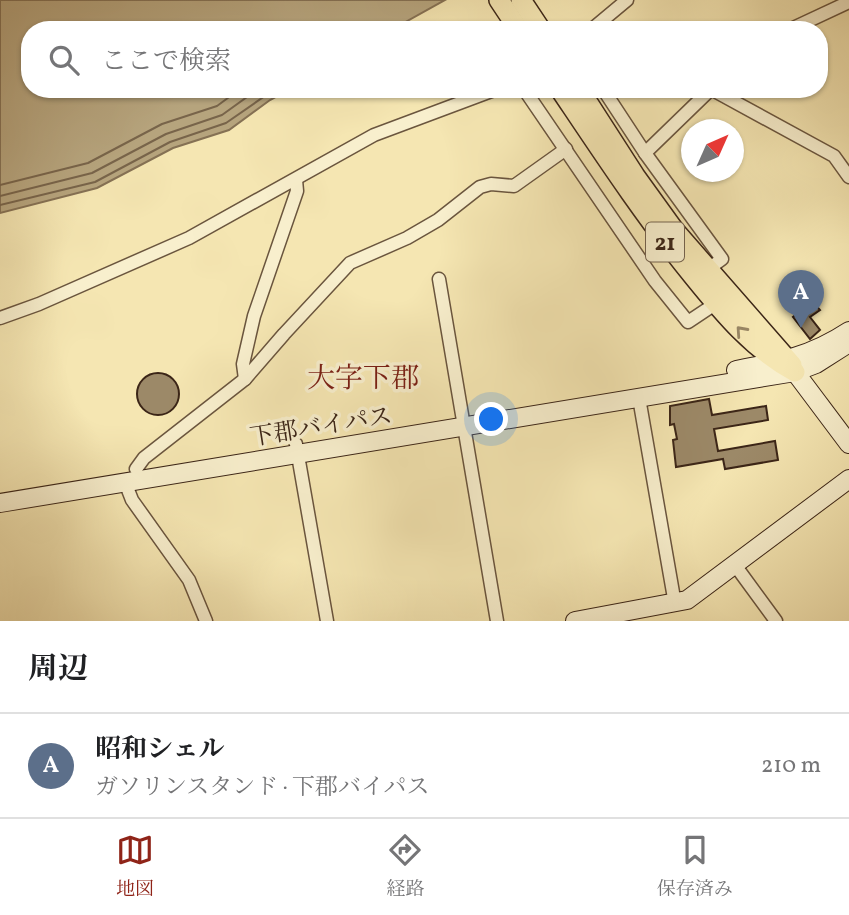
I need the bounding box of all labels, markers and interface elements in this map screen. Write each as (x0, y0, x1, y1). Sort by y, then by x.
search box (21, 21, 828, 98)
icon: search (45, 41, 83, 79)
text: ここで検索 (101, 44, 231, 80)
north arrow (681, 119, 744, 182)
road number: 21 (646, 222, 684, 262)
pin: A (778, 270, 824, 328)
one-way arrow (737, 326, 749, 339)
district label: 大字下郡 (307, 360, 419, 399)
street label: 下郡バイパス (248, 400, 395, 456)
your location (474, 402, 508, 436)
text: 周辺 (28, 649, 88, 691)
text: 昭和シェル (95, 732, 224, 768)
text: A (43, 750, 59, 782)
text: 210 m (761, 750, 821, 782)
text: ガソリンスタンド · 下郡バイパス (95, 772, 430, 804)
tab: 地図 (116, 831, 154, 903)
tab: 経路 (386, 831, 425, 903)
tab: 保存済み (657, 831, 733, 903)

